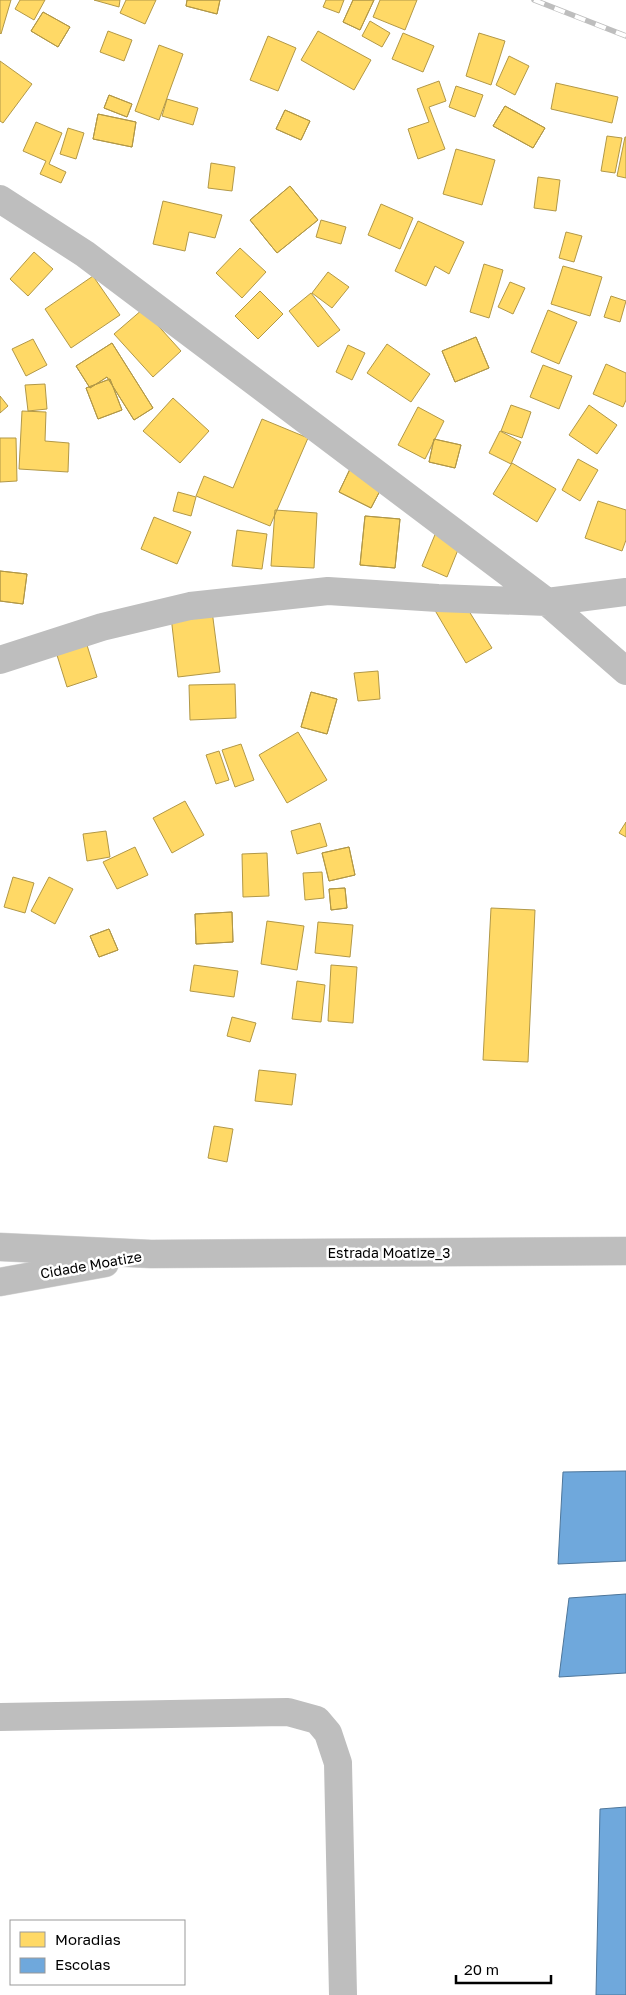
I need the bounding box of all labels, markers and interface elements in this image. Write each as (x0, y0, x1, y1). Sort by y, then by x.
street label: Estrada Moatize_3 (328, 1244, 450, 1261)
street label: Cidade Moatize (39, 1247, 143, 1282)
legend (10, 1920, 185, 1985)
text: Moradias (55, 1930, 121, 1948)
scale bar (456, 1952, 551, 1984)
text: Escolas (55, 1955, 111, 1973)
text: 20 m (464, 1960, 499, 1978)

